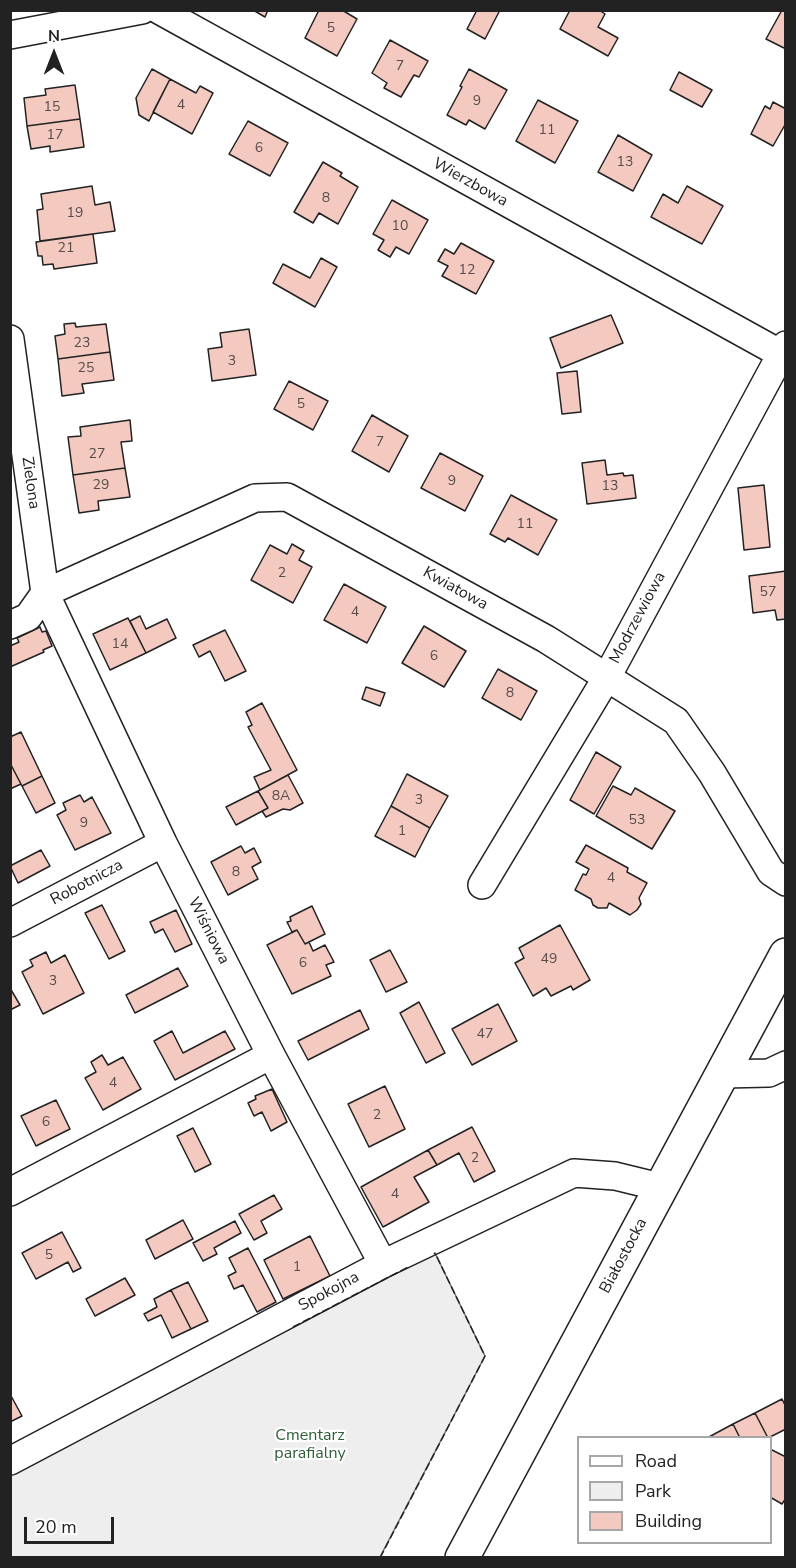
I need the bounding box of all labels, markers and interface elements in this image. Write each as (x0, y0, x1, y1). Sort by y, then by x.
house number: 5 (327, 21, 335, 37)
north arrow (24, 24, 84, 84)
text: N (48, 25, 60, 47)
house number: 7 (396, 59, 404, 75)
house number: 9 (473, 94, 481, 110)
house number: 4 (177, 98, 185, 114)
house number: 15 (44, 100, 60, 116)
house number: 11 (539, 123, 555, 139)
house number: 17 (47, 128, 63, 144)
house number: 6 (255, 141, 263, 157)
street label: Wierzbowa (429, 155, 511, 211)
house number: 13 (617, 155, 633, 171)
house number: 8 (322, 191, 330, 207)
house number: 19 (67, 206, 83, 222)
house number: 10 (392, 219, 408, 235)
house number: 21 (58, 241, 74, 257)
house number: 12 (459, 263, 475, 279)
house number: 23 (74, 336, 90, 352)
house number: 3 (228, 354, 236, 370)
house number: 25 (78, 361, 94, 377)
house number: 5 (297, 397, 305, 413)
house number: 7 (376, 435, 384, 451)
house number: 27 (89, 447, 105, 463)
street label: Zielona (17, 456, 43, 510)
house number: 9 (448, 474, 456, 490)
house number: 29 (93, 478, 109, 494)
house number: 13 (602, 479, 618, 495)
house number: 11 (517, 517, 533, 533)
street label: Kwiatowa (419, 563, 491, 615)
house number: 2 (278, 566, 286, 582)
street label: Modrzewiowa (606, 569, 670, 667)
house number: 57 (760, 585, 776, 601)
house number: 4 (351, 605, 359, 621)
house number: 14 (112, 637, 128, 653)
house number: 6 (430, 649, 438, 665)
house number: 8 (506, 686, 514, 702)
house number: 8A (272, 789, 290, 805)
house number: 3 (415, 793, 423, 809)
house number: 53 (629, 813, 645, 829)
house number: 9 (80, 816, 88, 832)
house number: 1 (398, 824, 406, 840)
street label: Robotnicza (48, 856, 126, 910)
house number: 8 (232, 865, 240, 881)
house number: 4 (607, 871, 615, 887)
street label: Wiśniowa (183, 894, 233, 968)
house number: 49 (541, 952, 557, 968)
house number: 6 (299, 956, 307, 972)
house number: 3 (49, 974, 57, 990)
house number: 47 (477, 1027, 493, 1043)
house number: 4 (109, 1076, 117, 1092)
house number: 2 (373, 1108, 381, 1124)
house number: 6 (42, 1115, 50, 1131)
house number: 2 (471, 1151, 479, 1167)
house number: 4 (391, 1187, 399, 1203)
street label: Białostocka (596, 1215, 652, 1297)
house number: 5 (45, 1248, 53, 1264)
house number: 1 (293, 1260, 301, 1276)
street label: Spokojna (295, 1268, 363, 1316)
park label: Cmentarz parafialny (274, 1426, 346, 1464)
legend (577, 1436, 772, 1544)
text: Road (635, 1449, 677, 1473)
text: Park (635, 1479, 671, 1503)
scale bar (27, 1505, 117, 1543)
text: Building (635, 1509, 702, 1533)
text: 20 m (35, 1515, 77, 1539)

